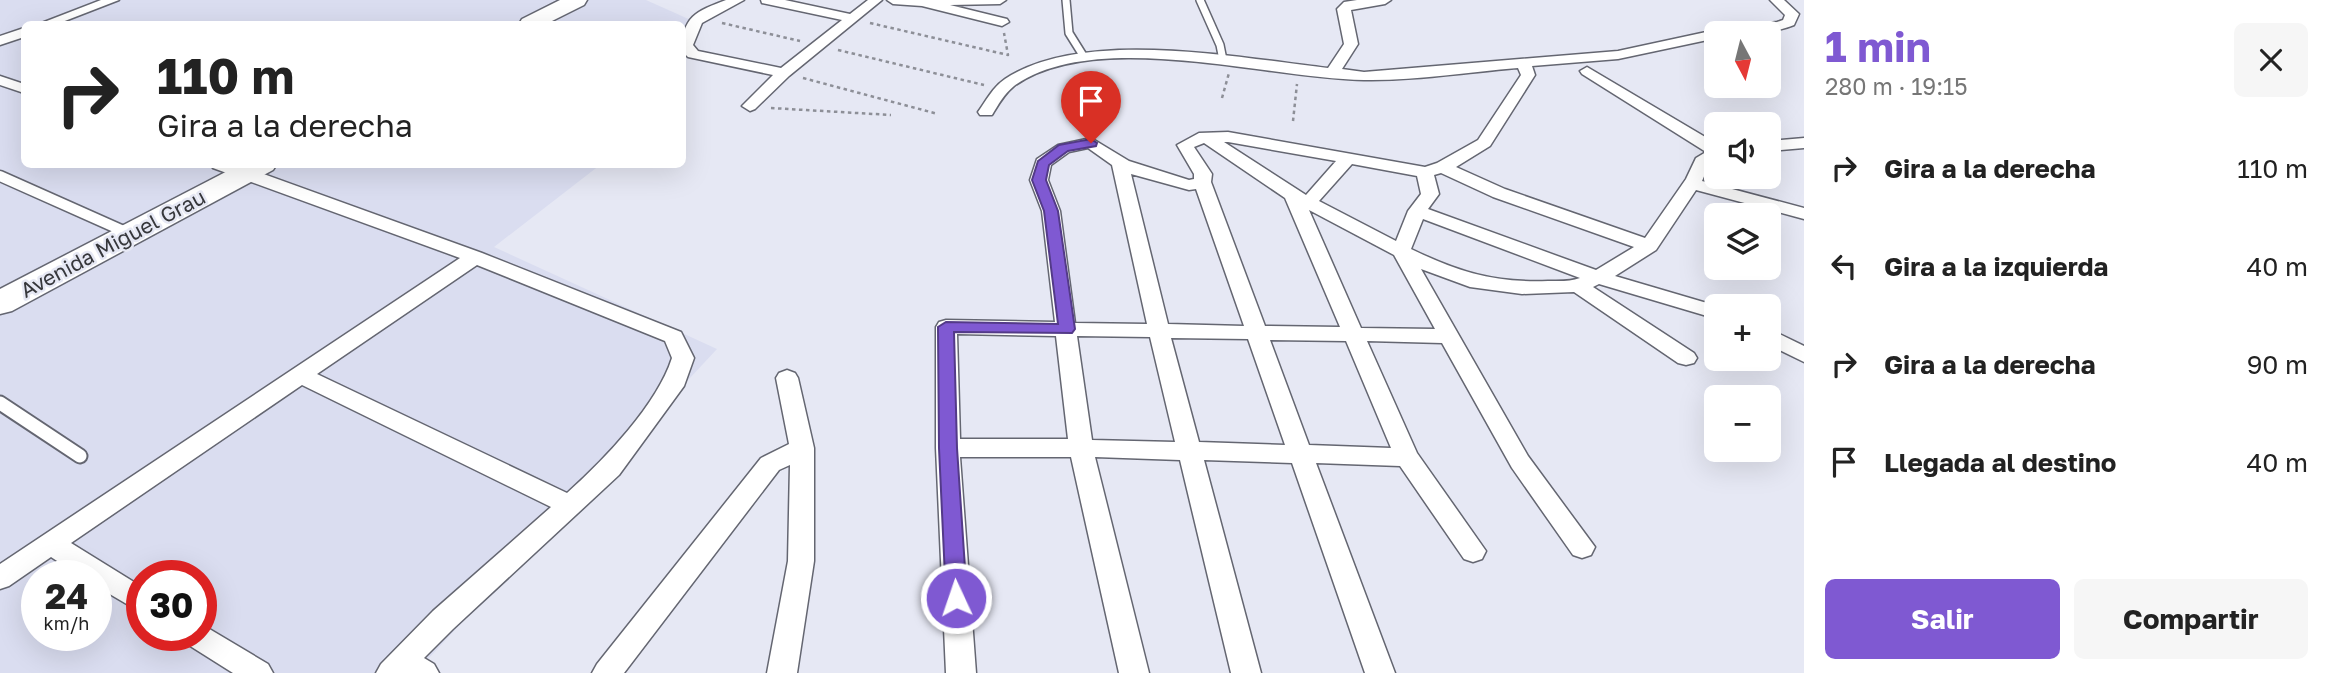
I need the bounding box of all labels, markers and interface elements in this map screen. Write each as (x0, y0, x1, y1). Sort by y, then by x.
north arrow (1704, 21, 1782, 98)
map controls (1704, 21, 1781, 462)
text: 1 min (1825, 21, 1931, 71)
button: close (2234, 23, 2308, 97)
text: 110 m (157, 46, 294, 105)
icon: right (42, 49, 133, 140)
pin (1061, 71, 1121, 143)
text: 280 m · 19:15 (1825, 72, 1968, 100)
icon: arrive (1072, 82, 1110, 120)
text: Gira a la derecha (157, 106, 413, 144)
button: sound (1704, 112, 1781, 189)
icon: right (1825, 149, 1863, 187)
text: Gira a la derecha (1884, 153, 2096, 184)
text: 110 m (2237, 153, 2308, 184)
street label: Avenida Miguel Grau (16, 183, 209, 303)
button: layers (1704, 203, 1781, 280)
icon: left (1825, 247, 1863, 285)
text: Gira a la izquierda (1884, 251, 2108, 282)
text: 40 m (2247, 251, 2308, 282)
button: + (1704, 294, 1781, 371)
icon: right (1825, 345, 1863, 383)
text: Gira a la derecha (1884, 349, 2096, 380)
text: 90 m (2247, 349, 2308, 380)
button: − (1704, 385, 1781, 462)
icon: arrive (1825, 443, 1863, 481)
text: Llegada al destino (1884, 447, 2116, 478)
text: 40 m (2247, 447, 2308, 478)
speed limit sign: 30 (126, 560, 217, 651)
position arrow (919, 561, 993, 635)
text: 24 (45, 575, 88, 617)
button: Salir (1825, 579, 2060, 659)
button: Compartir (2074, 579, 2308, 659)
text: km/h (44, 612, 89, 634)

